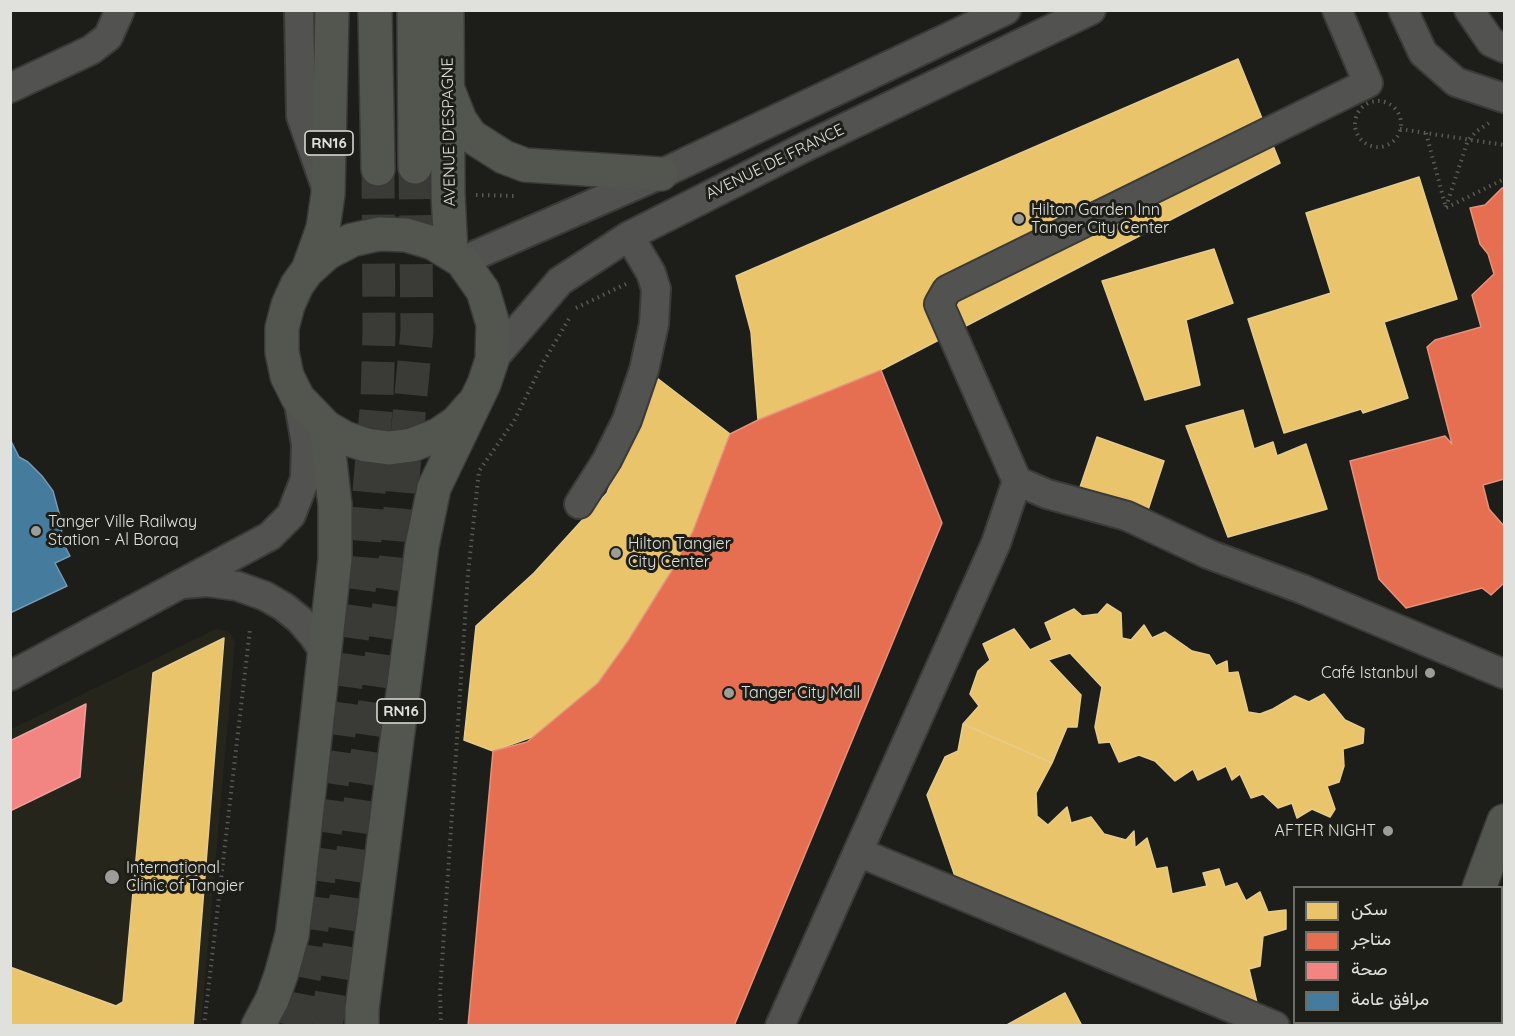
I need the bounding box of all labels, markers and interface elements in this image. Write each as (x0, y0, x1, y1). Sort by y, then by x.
street label: AVENUE D'ESPAGNE (438, 57, 460, 207)
street label: AVENUE DE FRANCE (703, 120, 847, 204)
road number: RN16 (305, 131, 353, 155)
place label: Hilton Garden Inn Tanger City Center (1031, 200, 1169, 238)
marker: Hilton Garden Inn Tanger City Center (1012, 212, 1026, 226)
place label: Tanger Ville Railway Station - Al Boraq (48, 512, 197, 550)
marker: Tanger Ville Railway Station - Al Boraq (29, 524, 43, 538)
place label: Hilton Tangier City Center (628, 534, 731, 572)
marker: Hilton Tangier City Center (609, 546, 623, 560)
place label: Café Istanbul (1321, 663, 1418, 683)
marker: Café Istanbul (1423, 666, 1437, 680)
place label: Tanger City Mall (741, 683, 860, 703)
marker: Tanger City Mall (722, 686, 736, 700)
road number: RN16 (377, 699, 425, 723)
place label: AFTER NIGHT (1275, 821, 1376, 841)
marker: AFTER NIGHT (1381, 824, 1395, 838)
place label: International Clinic of Tangier (126, 858, 244, 896)
marker: International Clinic of Tangier (103, 868, 121, 886)
legend (1293, 886, 1503, 1024)
text: سكن (1351, 897, 1387, 920)
text: متاجر (1351, 927, 1391, 950)
text: صحة (1351, 957, 1388, 980)
text: مرافق عامة (1351, 987, 1429, 1010)

